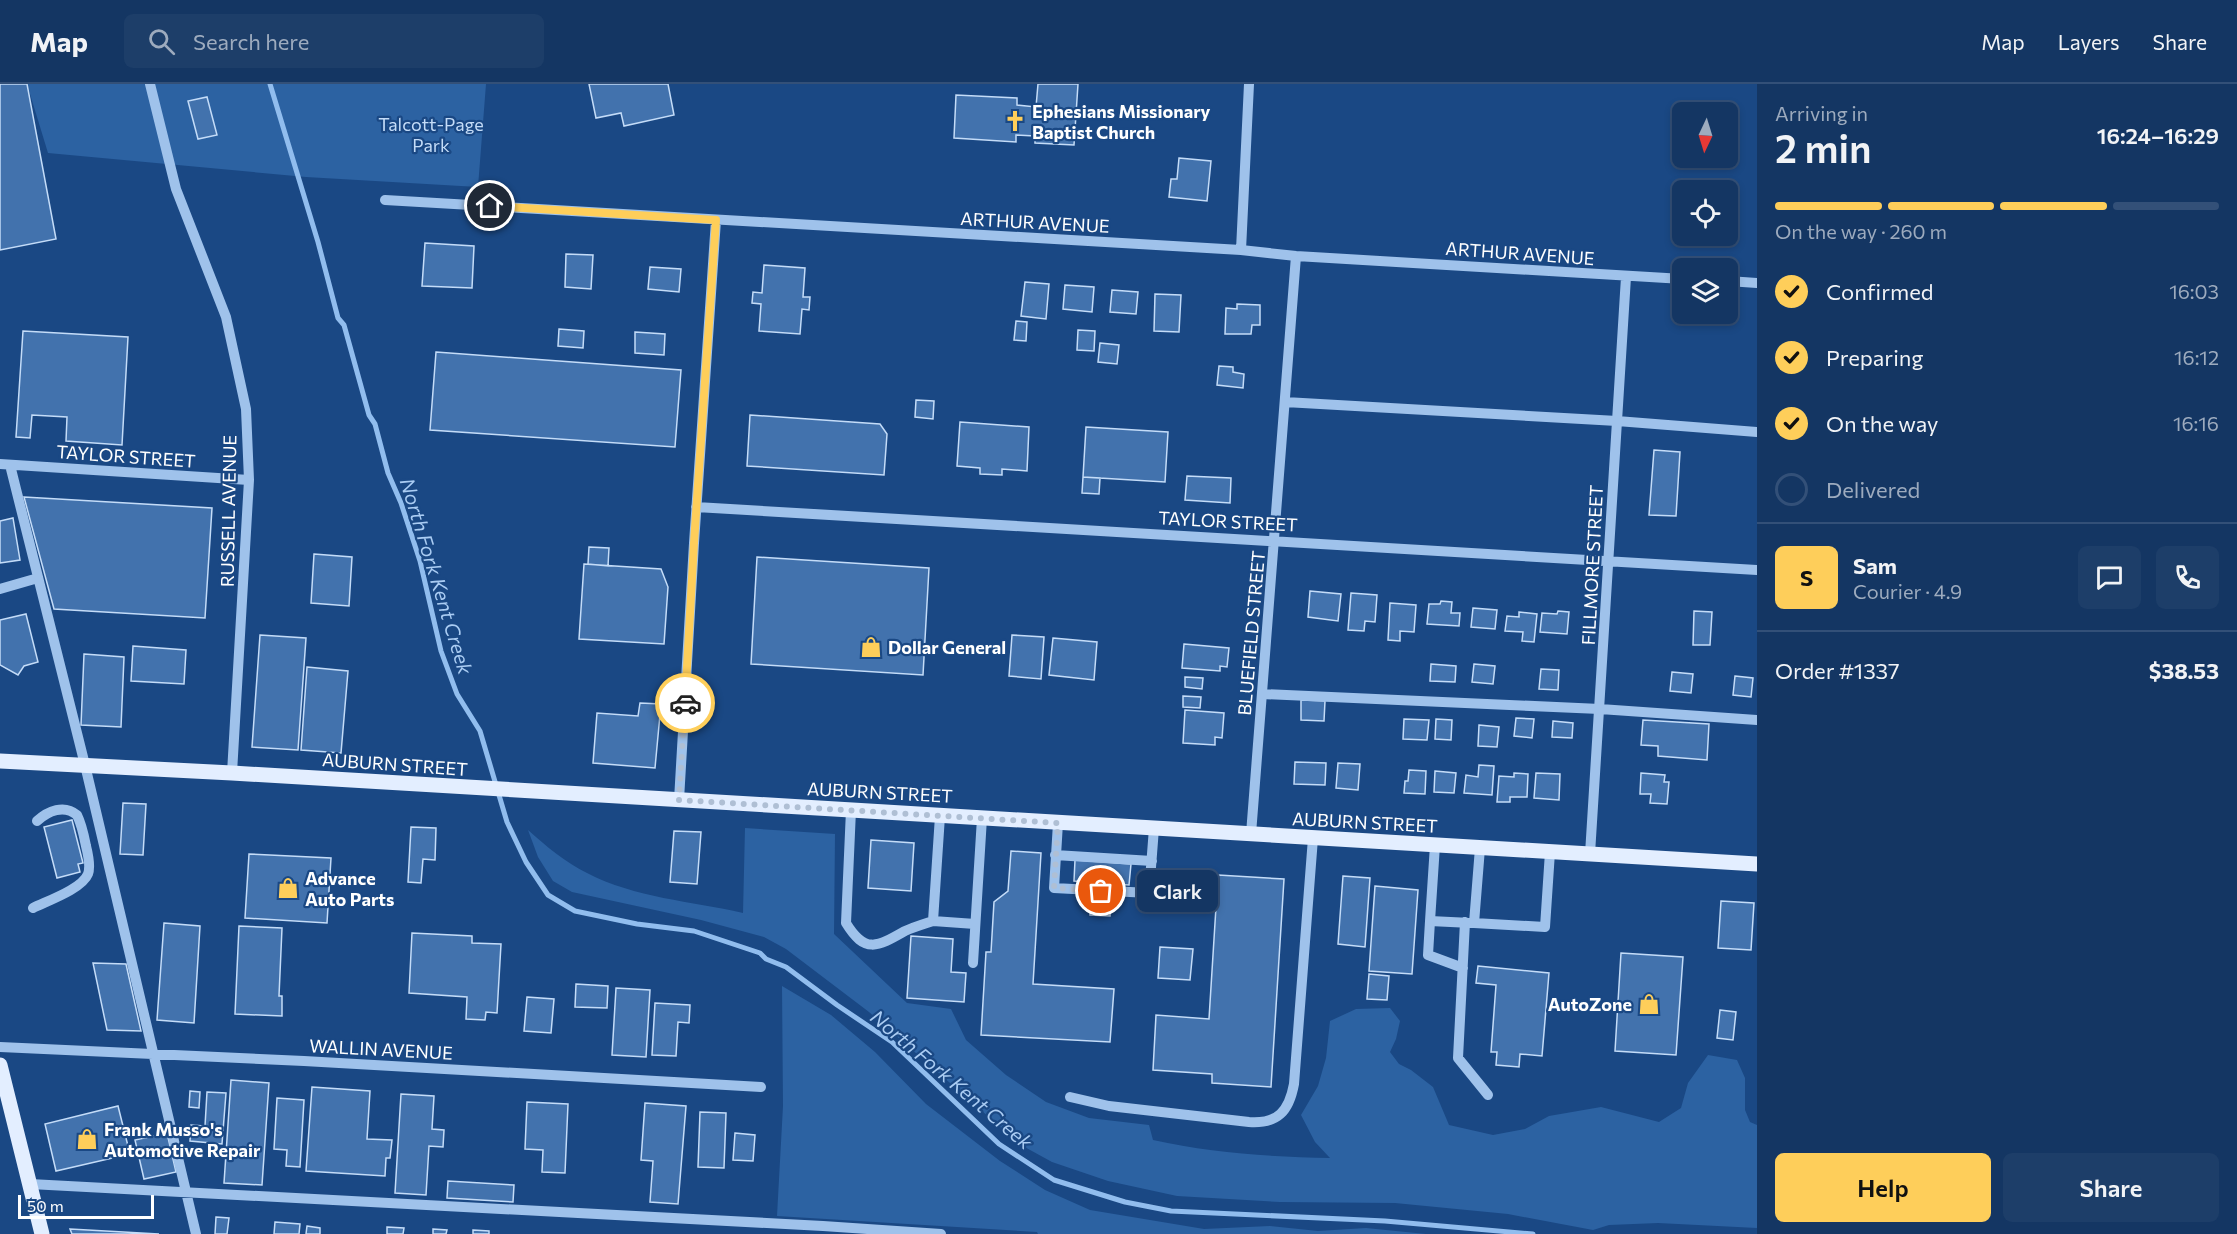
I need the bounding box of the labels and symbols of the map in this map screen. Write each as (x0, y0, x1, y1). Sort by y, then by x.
place label: Ephesians Missionary Baptist Church (1032, 100, 1211, 143)
north arrow (1672, 102, 1738, 168)
church icon: Ephesians Missionary Baptist Church (1003, 109, 1027, 133)
park label: Talcott-Page Park (378, 113, 484, 156)
pin (464, 180, 515, 231)
street label: ARTHUR AVENUE (960, 207, 1110, 237)
street label: ARTHUR AVENUE (1445, 237, 1595, 269)
street label: RUSSELL AVENUE (216, 435, 240, 587)
street label: TAYLOR STREET (56, 440, 196, 472)
water label: North Fork Kent Creek (396, 475, 479, 678)
street label: FILLMORE STREET (1577, 484, 1607, 646)
street label: TAYLOR STREET (1158, 506, 1298, 536)
street label: BLUEFIELD STREET (1233, 550, 1269, 716)
shop icon: Dollar General (859, 635, 883, 659)
place label: Dollar General (888, 636, 1006, 658)
courier (655, 673, 715, 733)
street label: AUBURN STREET (322, 748, 468, 780)
street label: AUBURN STREET (807, 777, 953, 807)
street label: AUBURN STREET (1292, 807, 1438, 837)
pin (1075, 865, 1126, 916)
place label: Advance Auto Parts (305, 867, 394, 910)
callout: Clark (1137, 870, 1218, 912)
shop icon: Advance Auto Parts (276, 876, 300, 900)
shop icon: AutoZone (1637, 992, 1661, 1016)
place label: AutoZone (1548, 993, 1632, 1015)
water label: North Fork Kent Creek (866, 1004, 1039, 1154)
street label: WALLIN AVENUE (309, 1034, 453, 1064)
place label: Frank Musso's Automotive Repair (104, 1118, 261, 1161)
shop icon: Frank Musso's Automotive Repair (75, 1127, 99, 1151)
scale bar (18, 1192, 154, 1220)

